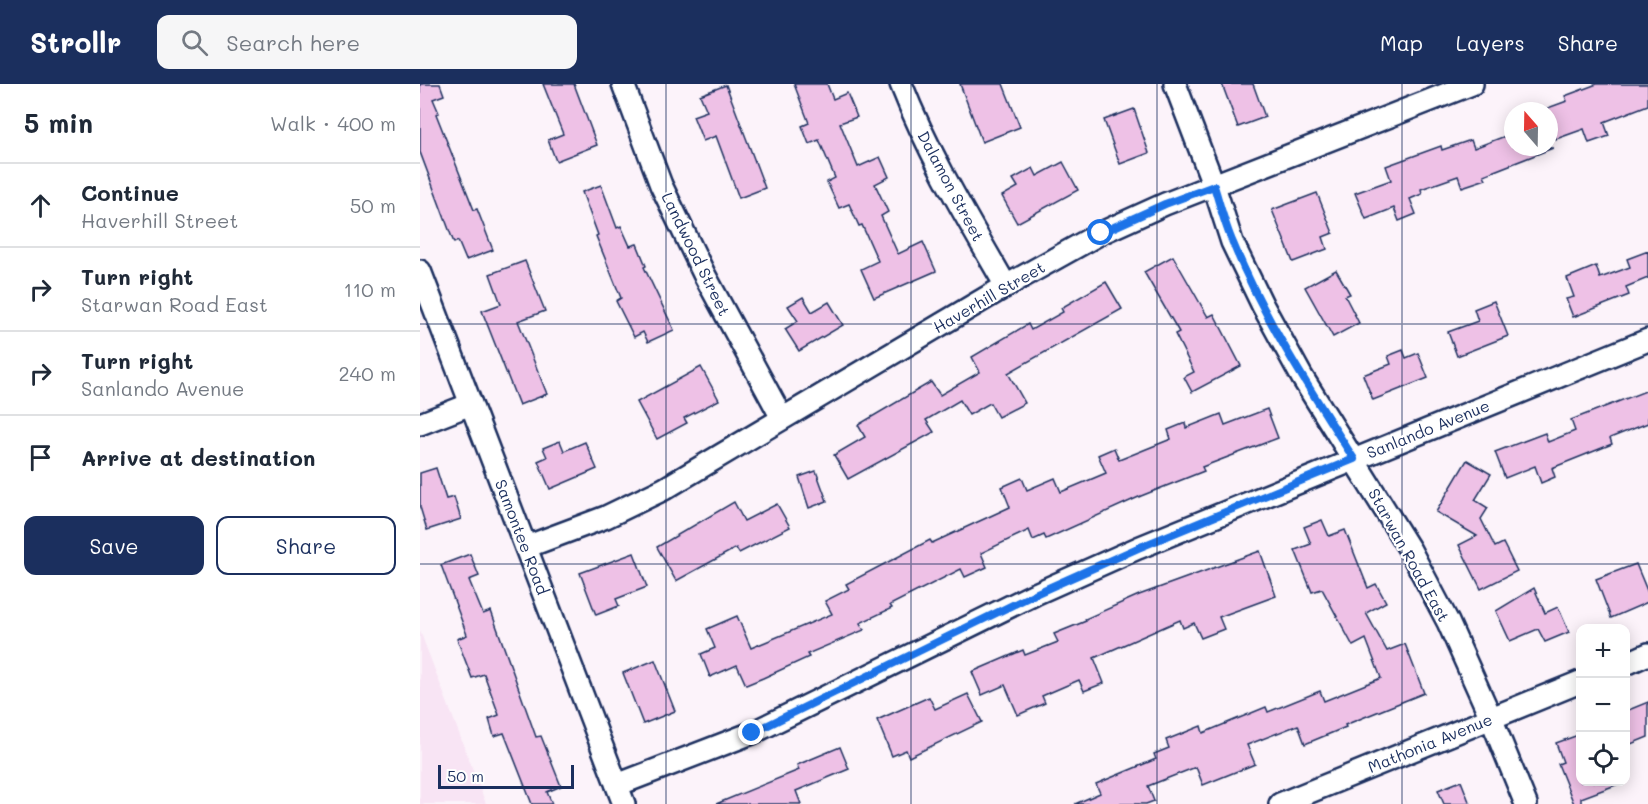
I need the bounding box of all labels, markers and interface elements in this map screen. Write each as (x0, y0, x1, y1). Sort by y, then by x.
search box (157, 15, 577, 69)
text: Strollr (30, 24, 121, 60)
icon: search (178, 26, 211, 59)
text: Search here (226, 28, 360, 57)
text: Map (1380, 29, 1423, 56)
text: Layers (1456, 29, 1525, 56)
text: Share (1558, 29, 1618, 56)
north arrow (1504, 102, 1558, 156)
text: 5 min (24, 106, 93, 140)
text: Walk · 400 m (270, 110, 396, 136)
street label: Dalamon Street (914, 127, 989, 245)
text: Continue (81, 178, 179, 207)
icon: ahead (24, 189, 57, 222)
street label: Landwood Street (657, 189, 735, 319)
text: 50 m (350, 192, 396, 218)
text: Haverhill Street (81, 207, 238, 233)
route start (1087, 219, 1113, 245)
street label: Haverhill Street (929, 256, 1048, 337)
text: Turn right (81, 262, 193, 291)
icon: right (24, 273, 57, 306)
text: 110 m (343, 276, 396, 302)
text: Starwan Road East (81, 291, 268, 317)
text: Turn right (81, 346, 193, 375)
icon: right (24, 357, 57, 390)
text: 240 m (338, 360, 396, 386)
text: Sanlando Avenue (81, 375, 245, 401)
street label: Sanlando Avenue (1363, 394, 1492, 463)
icon: arrive (24, 441, 57, 474)
text: Arrive at destination (81, 443, 316, 472)
street label: Samontee Road (491, 476, 554, 597)
street label: Starwan Road East (1364, 484, 1455, 625)
button: Save (24, 516, 204, 575)
button: Share (216, 516, 396, 575)
map controls (1576, 624, 1630, 786)
button: + (1576, 624, 1630, 678)
button: − (1576, 678, 1630, 732)
street label: Mathonia Avenue (1364, 708, 1495, 777)
route end (738, 719, 764, 745)
button: locate (1576, 732, 1630, 786)
scale bar (438, 762, 574, 790)
text: 50 m (447, 765, 484, 786)

